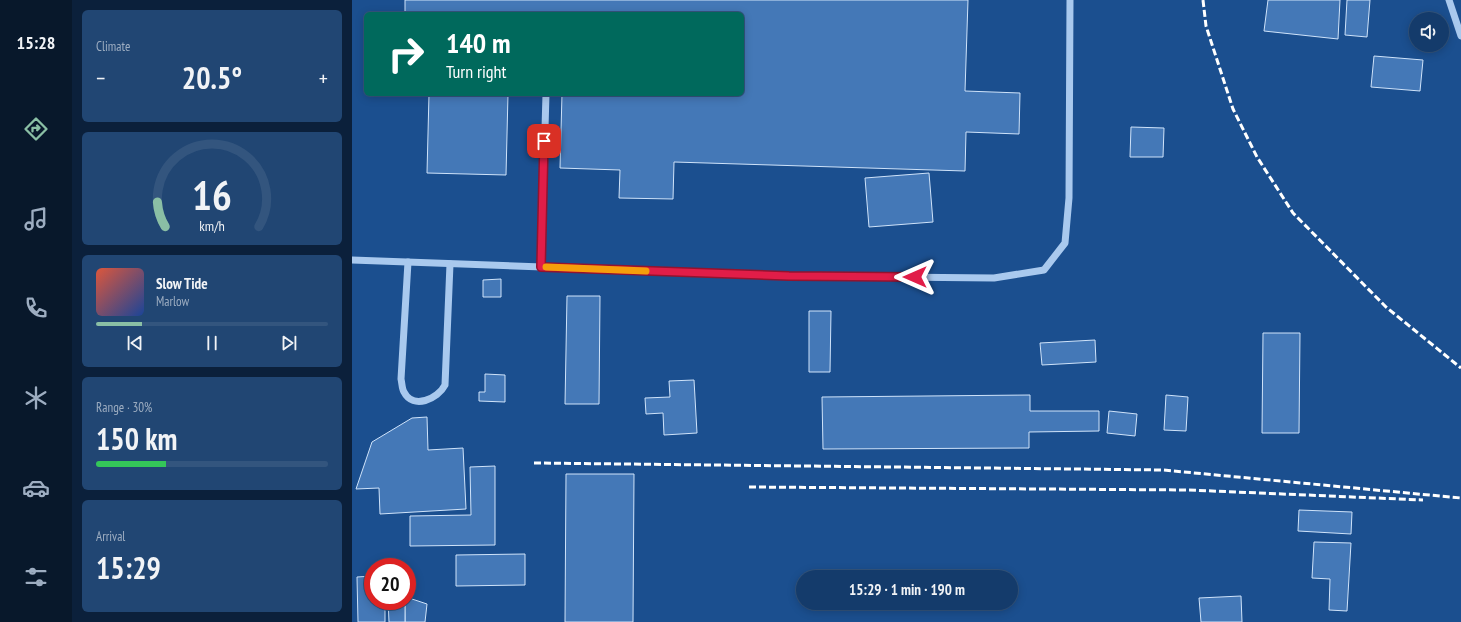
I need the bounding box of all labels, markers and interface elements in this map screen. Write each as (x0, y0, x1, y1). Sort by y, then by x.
map controls (1409, 12, 1449, 52)
button: sound (1409, 12, 1449, 52)
text: 140 m (446, 24, 510, 61)
icon: right (380, 28, 432, 80)
text: 15:28 (17, 31, 55, 54)
text: Climate (96, 38, 130, 55)
text: 20.5° (182, 58, 242, 97)
text: Turn right (446, 60, 506, 83)
text: − (96, 64, 105, 92)
text: + (319, 64, 328, 92)
icon: directions (22, 115, 50, 143)
pin (527, 124, 561, 158)
icon: arrive (533, 130, 555, 152)
text: 16 (192, 167, 232, 220)
icon: music (22, 205, 50, 233)
text: km/h (199, 215, 225, 234)
position arrow (894, 256, 936, 298)
text: Slow Tide (156, 274, 208, 293)
text: Marlow (156, 293, 189, 310)
icon: phone (22, 294, 50, 322)
icon: previous (124, 332, 146, 354)
icon: pause (201, 332, 223, 354)
icon: next (278, 332, 300, 354)
icon: climate (22, 384, 50, 412)
text: Range · 30% (96, 399, 152, 416)
text: 150 km (96, 419, 177, 458)
icon: car (22, 474, 50, 502)
text: Arrival (96, 528, 125, 545)
text: 15:29 (96, 548, 161, 587)
speed limit sign: 20 (364, 558, 416, 610)
icon: filters (22, 563, 50, 591)
text: 15:29 · 1 min · 190 m (849, 580, 965, 599)

